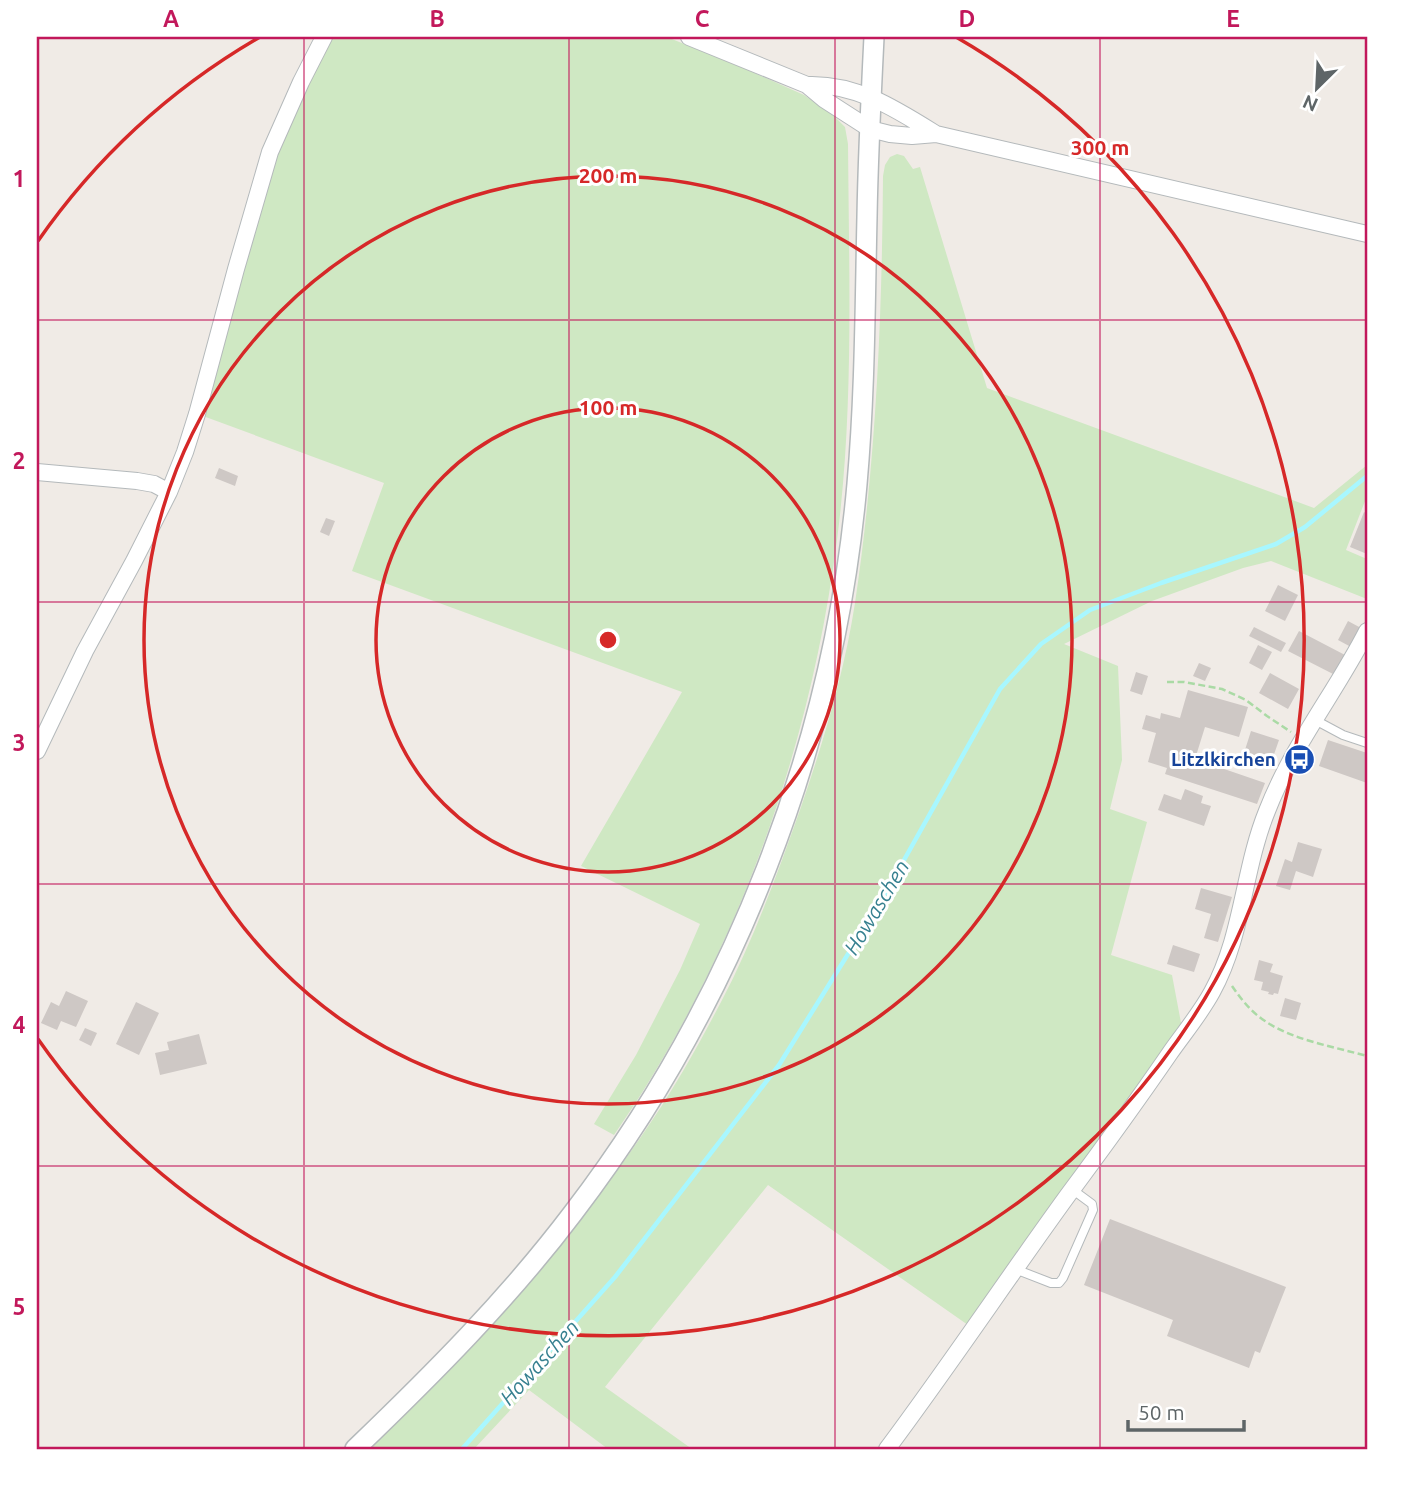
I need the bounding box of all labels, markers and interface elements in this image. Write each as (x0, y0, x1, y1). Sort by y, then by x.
text: A (163, 6, 179, 31)
text: B (429, 6, 445, 31)
text: C (695, 6, 710, 31)
text: D (959, 6, 975, 31)
text: E (1226, 6, 1240, 31)
north arrow (1282, 52, 1352, 122)
text: N (1299, 91, 1321, 116)
text: 300 m (1071, 135, 1129, 159)
text: 200 m (579, 163, 637, 187)
text: 1 (13, 166, 25, 191)
text: 100 m (579, 395, 637, 419)
text: 2 (13, 448, 25, 473)
centre of rings (596, 628, 620, 652)
text: 3 (13, 730, 25, 755)
bus stop icon: Litzlkirchen (1282, 742, 1316, 776)
place label: Litzlkirchen (1171, 748, 1276, 770)
water label: Howaschen (839, 856, 913, 958)
text: 4 (13, 1012, 26, 1037)
text: 5 (13, 1294, 25, 1319)
water label: Howaschen (495, 1315, 583, 1409)
scale bar (1128, 1388, 1243, 1432)
text: 50 m (1138, 1400, 1185, 1424)

